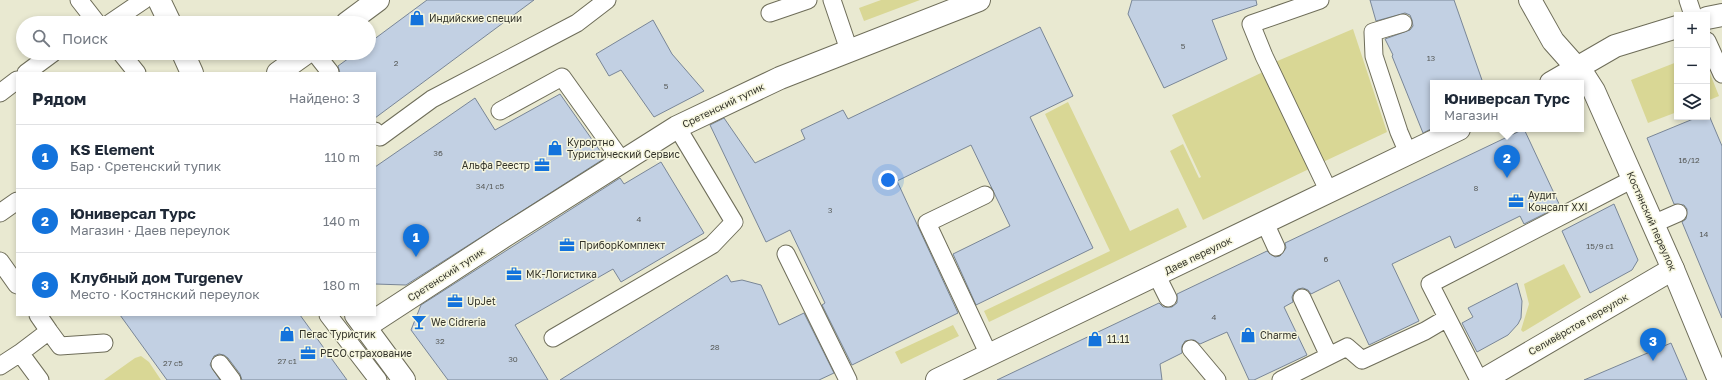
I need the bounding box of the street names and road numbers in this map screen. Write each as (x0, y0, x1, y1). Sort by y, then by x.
street label: Сретенский тупик (680, 80, 766, 130)
street label: Костянский переулок (1625, 170, 1679, 273)
street label: Даев переулок (1162, 233, 1234, 276)
street label: Сретенский тупик (405, 244, 487, 303)
street label: Селивёрстов переулок (1526, 290, 1630, 357)

